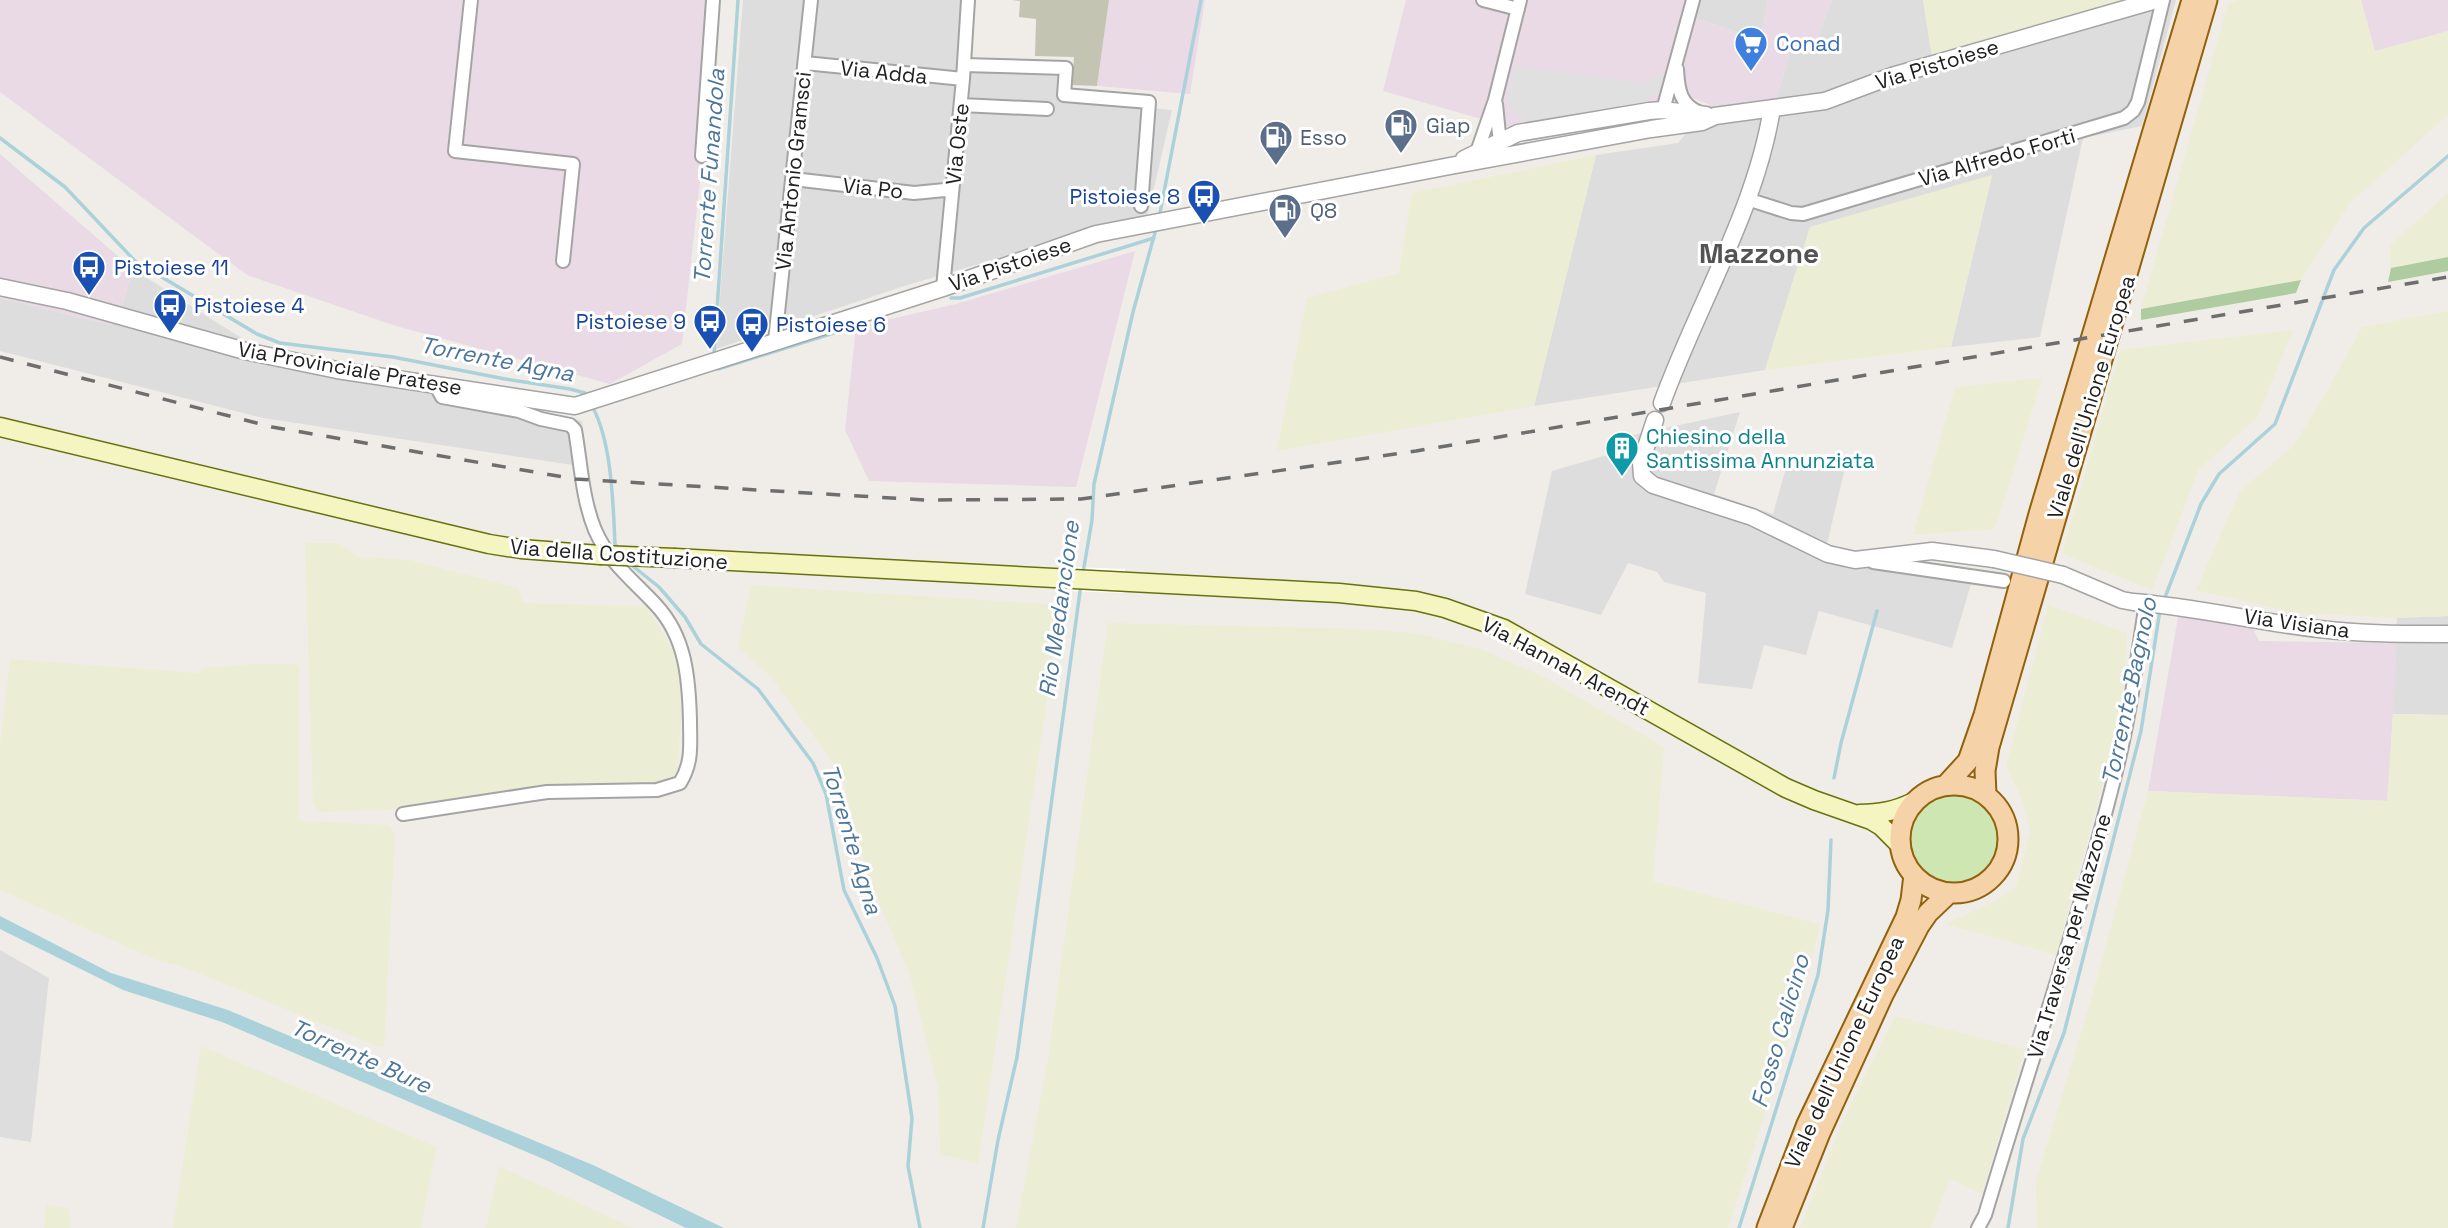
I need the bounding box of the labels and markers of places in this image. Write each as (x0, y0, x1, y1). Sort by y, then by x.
supermarket icon: Conad (1732, 24, 1770, 73)
place label: Conad (1776, 30, 1841, 57)
fuel station icon: Giap (1382, 106, 1420, 155)
place label: Giap (1426, 112, 1471, 139)
fuel station icon: Esso (1257, 118, 1295, 167)
place label: Esso (1300, 124, 1347, 151)
bus stop icon: Pistoiese 8 (1185, 177, 1223, 226)
place label: Pistoiese 8 (1070, 183, 1180, 210)
fuel station icon: Q8 (1266, 191, 1304, 240)
place label: Q8 (1310, 197, 1337, 224)
bus stop icon: Pistoiese 11 (70, 248, 108, 297)
place label: Pistoiese 11 (114, 254, 229, 281)
bus stop icon: Pistoiese 4 (151, 286, 189, 335)
place label: Pistoiese 4 (194, 292, 304, 319)
bus stop icon: Pistoiese 9 (691, 302, 729, 351)
bus stop icon: Pistoiese 6 (733, 305, 771, 354)
place label: Pistoiese 9 (576, 308, 686, 335)
place label: Pistoiese 6 (776, 311, 886, 338)
place label: Chiesino della Santissima Annunziata (1646, 423, 1875, 474)
building icon: Chiesino della Santissima Annunziata (1603, 429, 1641, 478)

